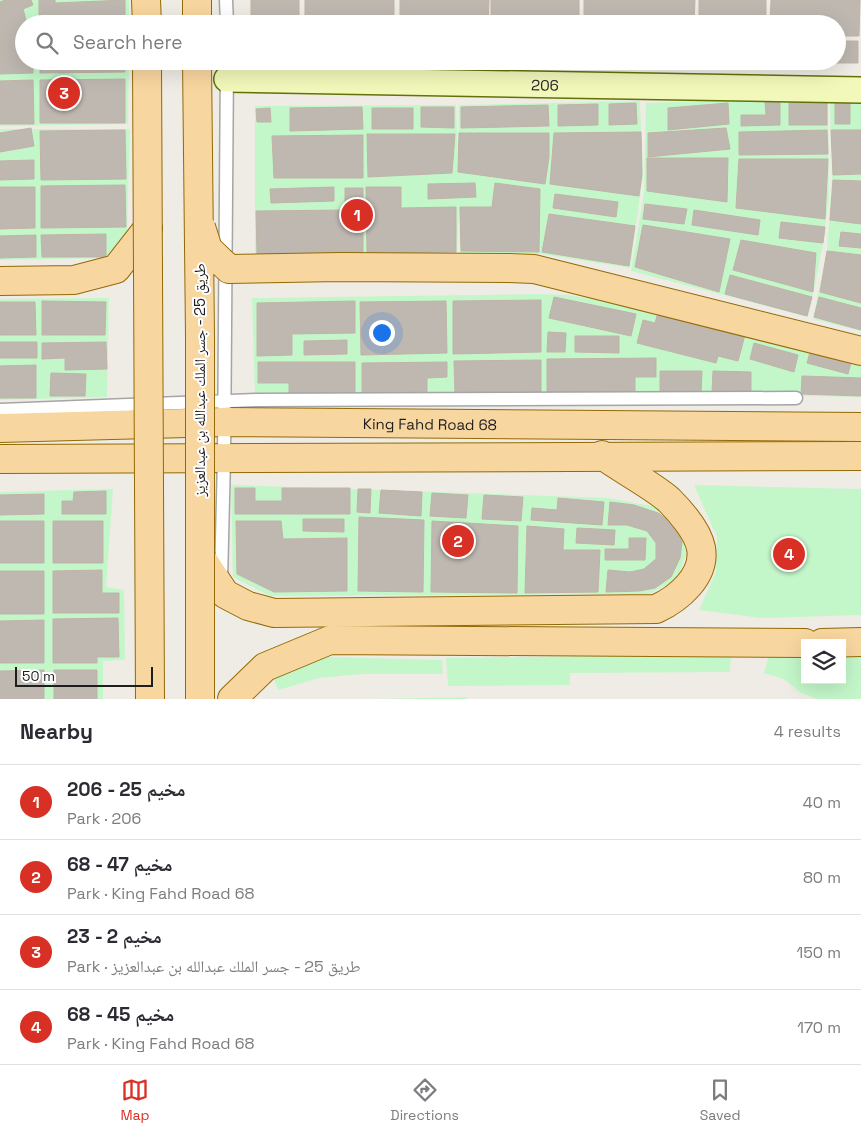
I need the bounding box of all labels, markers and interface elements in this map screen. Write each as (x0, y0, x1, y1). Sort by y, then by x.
search box (15, 15, 846, 70)
icon: search (33, 29, 61, 57)
text: Search here (73, 30, 183, 55)
pin: 3 (48, 74, 80, 112)
street label: 206 (531, 75, 559, 94)
pin: 1 (341, 196, 373, 234)
street label: طريق 25 - جسر الملك عبدالله بن عبدالعزيز (190, 263, 210, 498)
your location (369, 320, 395, 346)
street label: King Fahd Road 68 (363, 414, 497, 434)
pin: 2 (442, 522, 474, 560)
pin: 4 (773, 535, 805, 573)
map controls (801, 639, 846, 684)
button: layers (801, 639, 846, 684)
scale bar (15, 664, 152, 687)
text: 50 m (22, 667, 55, 685)
text: Nearby (20, 718, 93, 745)
text: 4 results (774, 721, 841, 742)
text: مخيم 25 - 206 (67, 777, 186, 802)
text: 1 (32, 792, 40, 813)
text: 40 m (803, 792, 841, 813)
text: Park · 206 (67, 808, 141, 829)
text: مخيم 47 - 68 (67, 852, 173, 877)
text: 2 (31, 867, 41, 888)
text: 80 m (803, 867, 841, 888)
text: Park · King Fahd Road 68 (67, 883, 254, 904)
text: مخيم 2 - 23 (67, 924, 162, 949)
text: 3 (31, 942, 41, 963)
text: 150 m (797, 942, 841, 963)
text: Park · طريق 25 - جسر الملك عبدالله بن عبدالعزيز (67, 956, 360, 977)
text: مخيم 45 - 68 (67, 1002, 174, 1027)
text: 4 (31, 1017, 41, 1038)
text: 170 m (797, 1017, 841, 1038)
text: Park · King Fahd Road 68 (67, 1033, 254, 1054)
tab: Map (120, 1076, 150, 1124)
tab: Directions (390, 1076, 459, 1124)
tab: Saved (700, 1076, 741, 1124)

